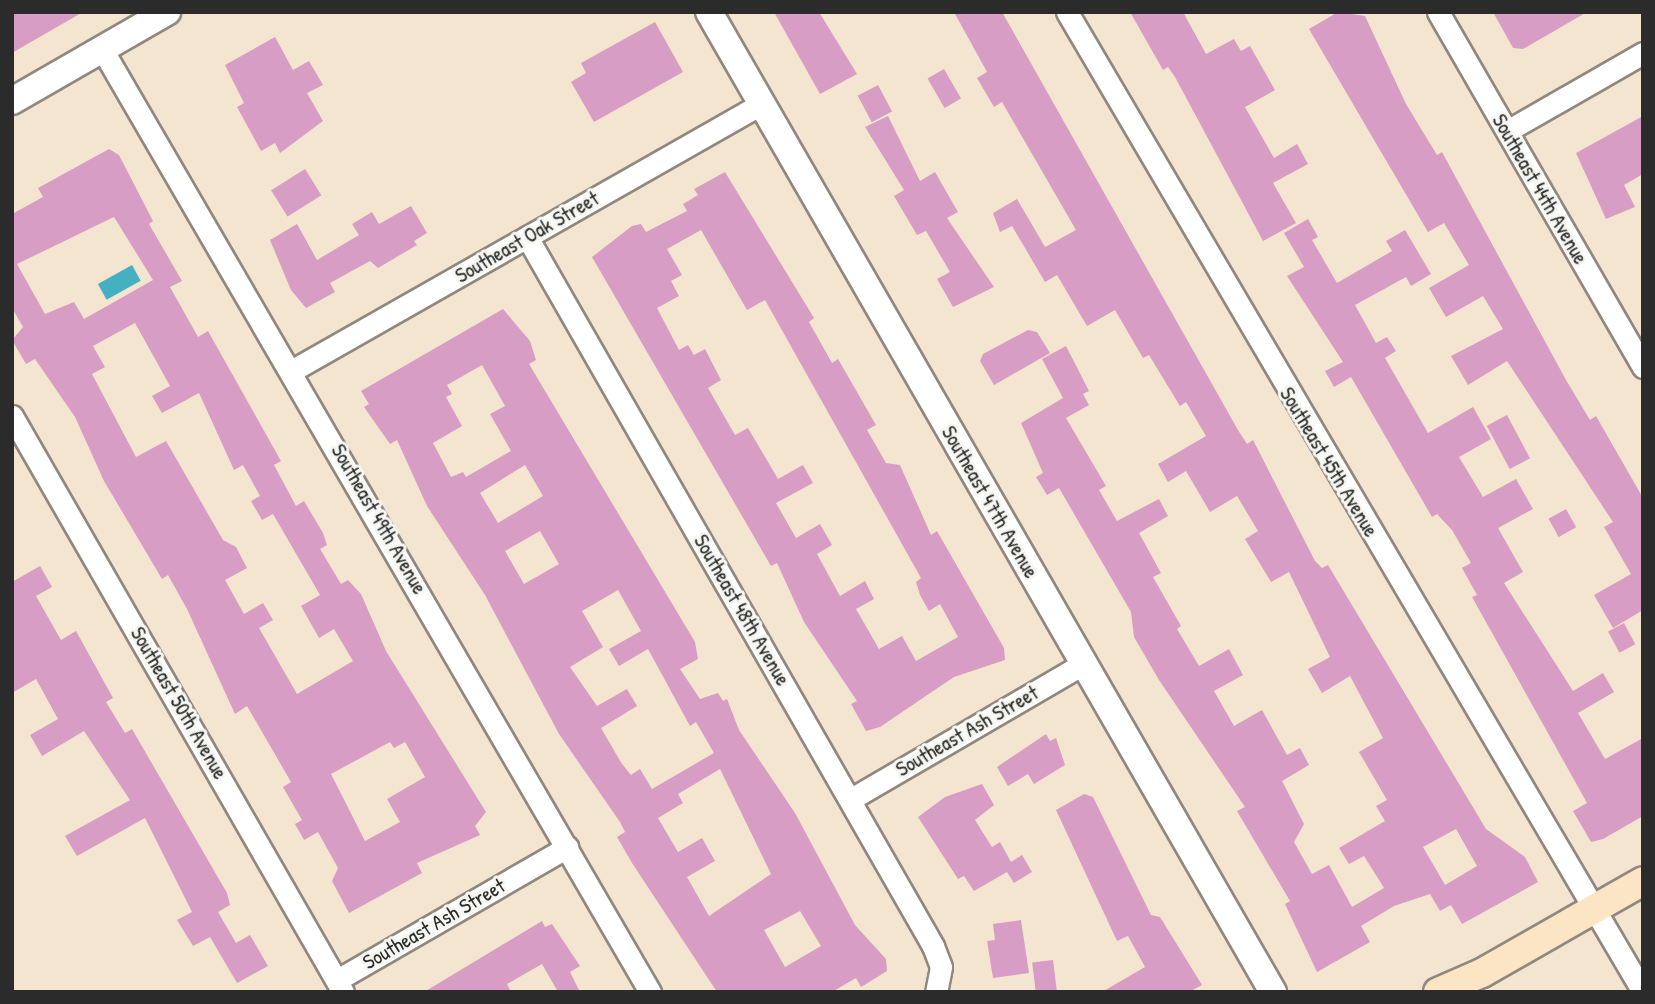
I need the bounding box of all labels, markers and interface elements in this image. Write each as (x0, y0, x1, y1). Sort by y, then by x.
street label: Southeast 44th Avenue (1487, 109, 1593, 269)
street label: Southeast Oak Street (451, 186, 603, 288)
street label: Southeast 45th Avenue (1274, 383, 1384, 541)
street label: Southeast 47th Avenue (936, 421, 1044, 583)
street label: Southeast 49th Avenue (326, 440, 432, 598)
street label: Southeast 48th Avenue (688, 530, 796, 690)
street label: Southeast 50th Avenue (125, 622, 233, 784)
street label: Southeast Ash Street (891, 680, 1043, 782)
street label: Southeast Ash Street (358, 873, 510, 975)

